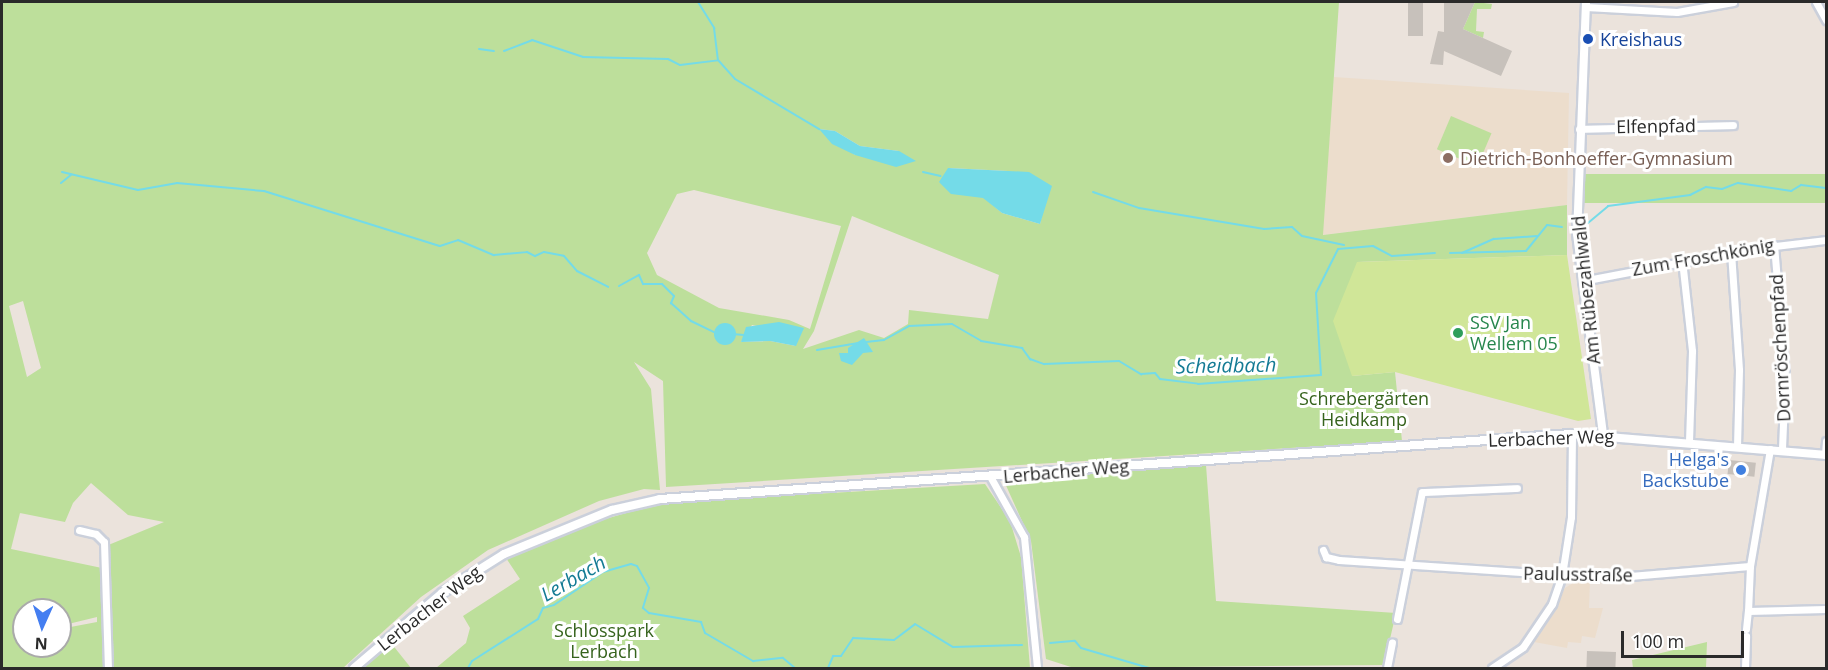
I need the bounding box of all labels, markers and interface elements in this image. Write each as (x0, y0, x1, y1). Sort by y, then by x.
place label: Kreishaus (1600, 28, 1682, 50)
marker: Kreishaus (1581, 32, 1595, 46)
street label: Elfenpfad (1616, 115, 1696, 137)
place label: Dietrich-Bonhoeffer-Gymnasium (1460, 147, 1733, 169)
marker: Dietrich-Bonhoeffer-Gymnasium (1441, 151, 1455, 165)
street label: Am Rübezahlwald (1567, 215, 1605, 365)
street label: Zum Froschkönig (1630, 234, 1776, 280)
street label: Dornröschenpfad (1765, 274, 1795, 422)
place label: SSV Jan Wellem 05 (1470, 312, 1558, 354)
marker: SSV Jan Wellem 05 (1451, 326, 1465, 340)
water label: Scheidbach (1175, 352, 1277, 378)
park label: Schrebergärten Heidkamp (1299, 388, 1429, 430)
street label: Lerbacher Weg (1488, 425, 1614, 451)
place label: Helga's Backstube (1642, 449, 1729, 492)
street label: Lerbacher Weg (1002, 455, 1130, 487)
marker: Helga's Backstube (1734, 463, 1748, 477)
water label: Lerbach (536, 550, 610, 606)
street label: Lerbacher Weg (373, 561, 485, 655)
street label: Paulusstraße (1523, 562, 1633, 586)
north arrow (12, 598, 72, 658)
scale bar (1624, 619, 1747, 657)
park label: Schlosspark Lerbach (554, 620, 654, 662)
text: 100 m (1632, 629, 1684, 653)
text: N (34, 633, 48, 655)

